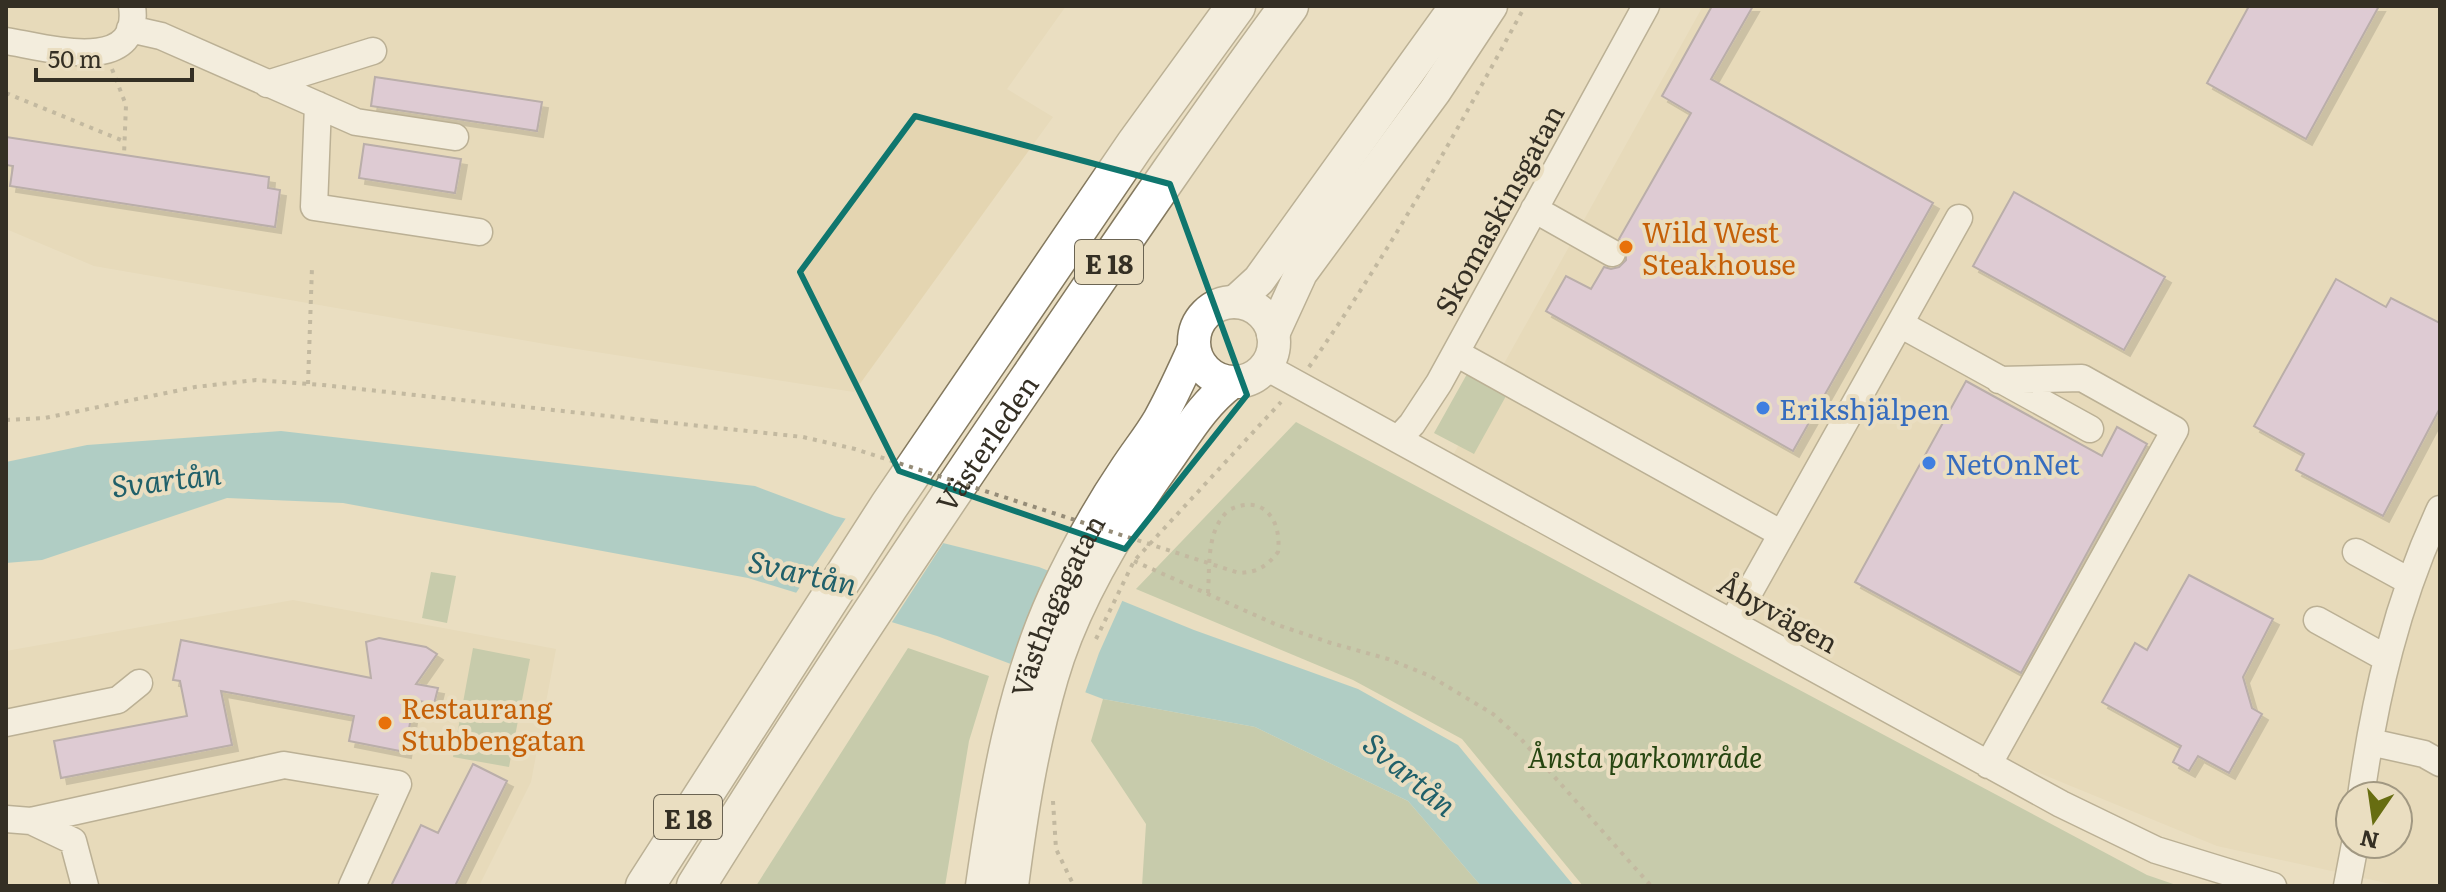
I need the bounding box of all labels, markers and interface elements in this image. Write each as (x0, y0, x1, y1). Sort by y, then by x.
scale bar (36, 32, 192, 82)
text: 50 m (48, 40, 102, 75)
street label: Skomaskinsgatan (1423, 96, 1573, 322)
place label: Wild West Steakhouse (1642, 210, 1796, 284)
marker: Wild West Steakhouse (1617, 238, 1635, 256)
road number: E 18 (1075, 240, 1143, 284)
street label: Västerleden (924, 365, 1048, 520)
place label: Erikshjälpen (1779, 387, 1950, 429)
marker: Erikshjälpen (1754, 399, 1772, 417)
place label: NetOnNet (1945, 442, 2080, 484)
water label: Svartån (109, 449, 223, 507)
marker: NetOnNet (1920, 454, 1938, 472)
street label: Västhagagatan (999, 506, 1114, 701)
water label: Svartån (744, 537, 862, 605)
street label: Åbyvägen (1711, 562, 1847, 662)
place label: Restaurang Stubbengatan (401, 686, 586, 760)
marker: Restaurang Stubbengatan (376, 714, 394, 732)
water label: Svartån (1355, 721, 1467, 825)
park label: Ånsta parkområde (1528, 735, 1762, 777)
north arrow (2334, 780, 2414, 860)
road number: E 18 (654, 795, 722, 839)
text: N (2356, 823, 2382, 859)

